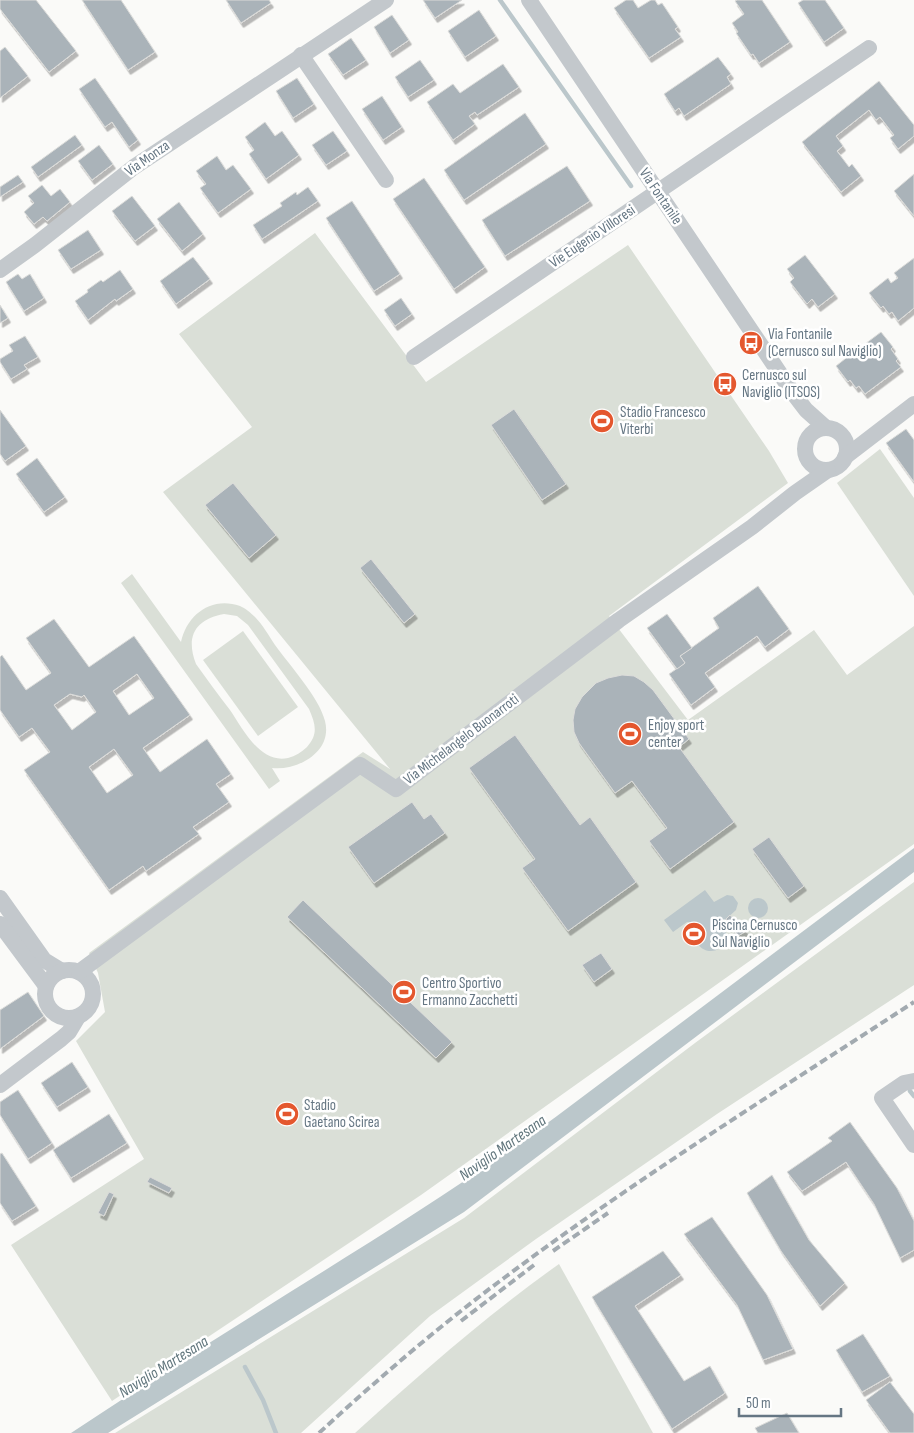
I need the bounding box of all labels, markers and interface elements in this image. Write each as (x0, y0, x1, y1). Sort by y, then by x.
street label: Via Monza (121, 136, 174, 181)
street label: Via Fontanile (635, 164, 686, 228)
street label: Vie Eugenio Villoresi (546, 201, 639, 272)
place label: Via Fontanile (Cernusco sul Naviglio) (768, 325, 881, 361)
bus stop icon: Via Fontanile (Cernusco sul Naviglio) (738, 330, 764, 356)
place label: Cernusco sul Naviglio (ITSOS) (742, 366, 820, 402)
bus stop icon: Cernusco sul Naviglio (ITSOS) (712, 371, 738, 397)
place label: Stadio Francesco Viterbi (620, 403, 706, 439)
sports icon: Stadio Francesco Viterbi (589, 408, 615, 434)
street label: Via Michelangelo Buonarroti (400, 690, 523, 789)
place label: Enjoy sport center (648, 716, 705, 752)
sports icon: Enjoy sport center (617, 721, 643, 747)
place label: Piscina Cernusco Sul Naviglio (712, 916, 798, 952)
sports icon: Piscina Cernusco Sul Naviglio (681, 921, 707, 947)
place label: Centro Sportivo Ermanno Zacchetti (422, 974, 518, 1010)
sports icon: Centro Sportivo Ermanno Zacchetti (391, 979, 417, 1005)
place label: Stadio Gaetano Scirea (304, 1096, 380, 1132)
sports icon: Stadio Gaetano Scirea (274, 1101, 300, 1127)
water label: Naviglio Martesana (456, 1111, 550, 1185)
water label: Naviglio Martesana (116, 1332, 212, 1402)
scale bar (739, 1386, 842, 1418)
text: 50 m (746, 1394, 771, 1413)

